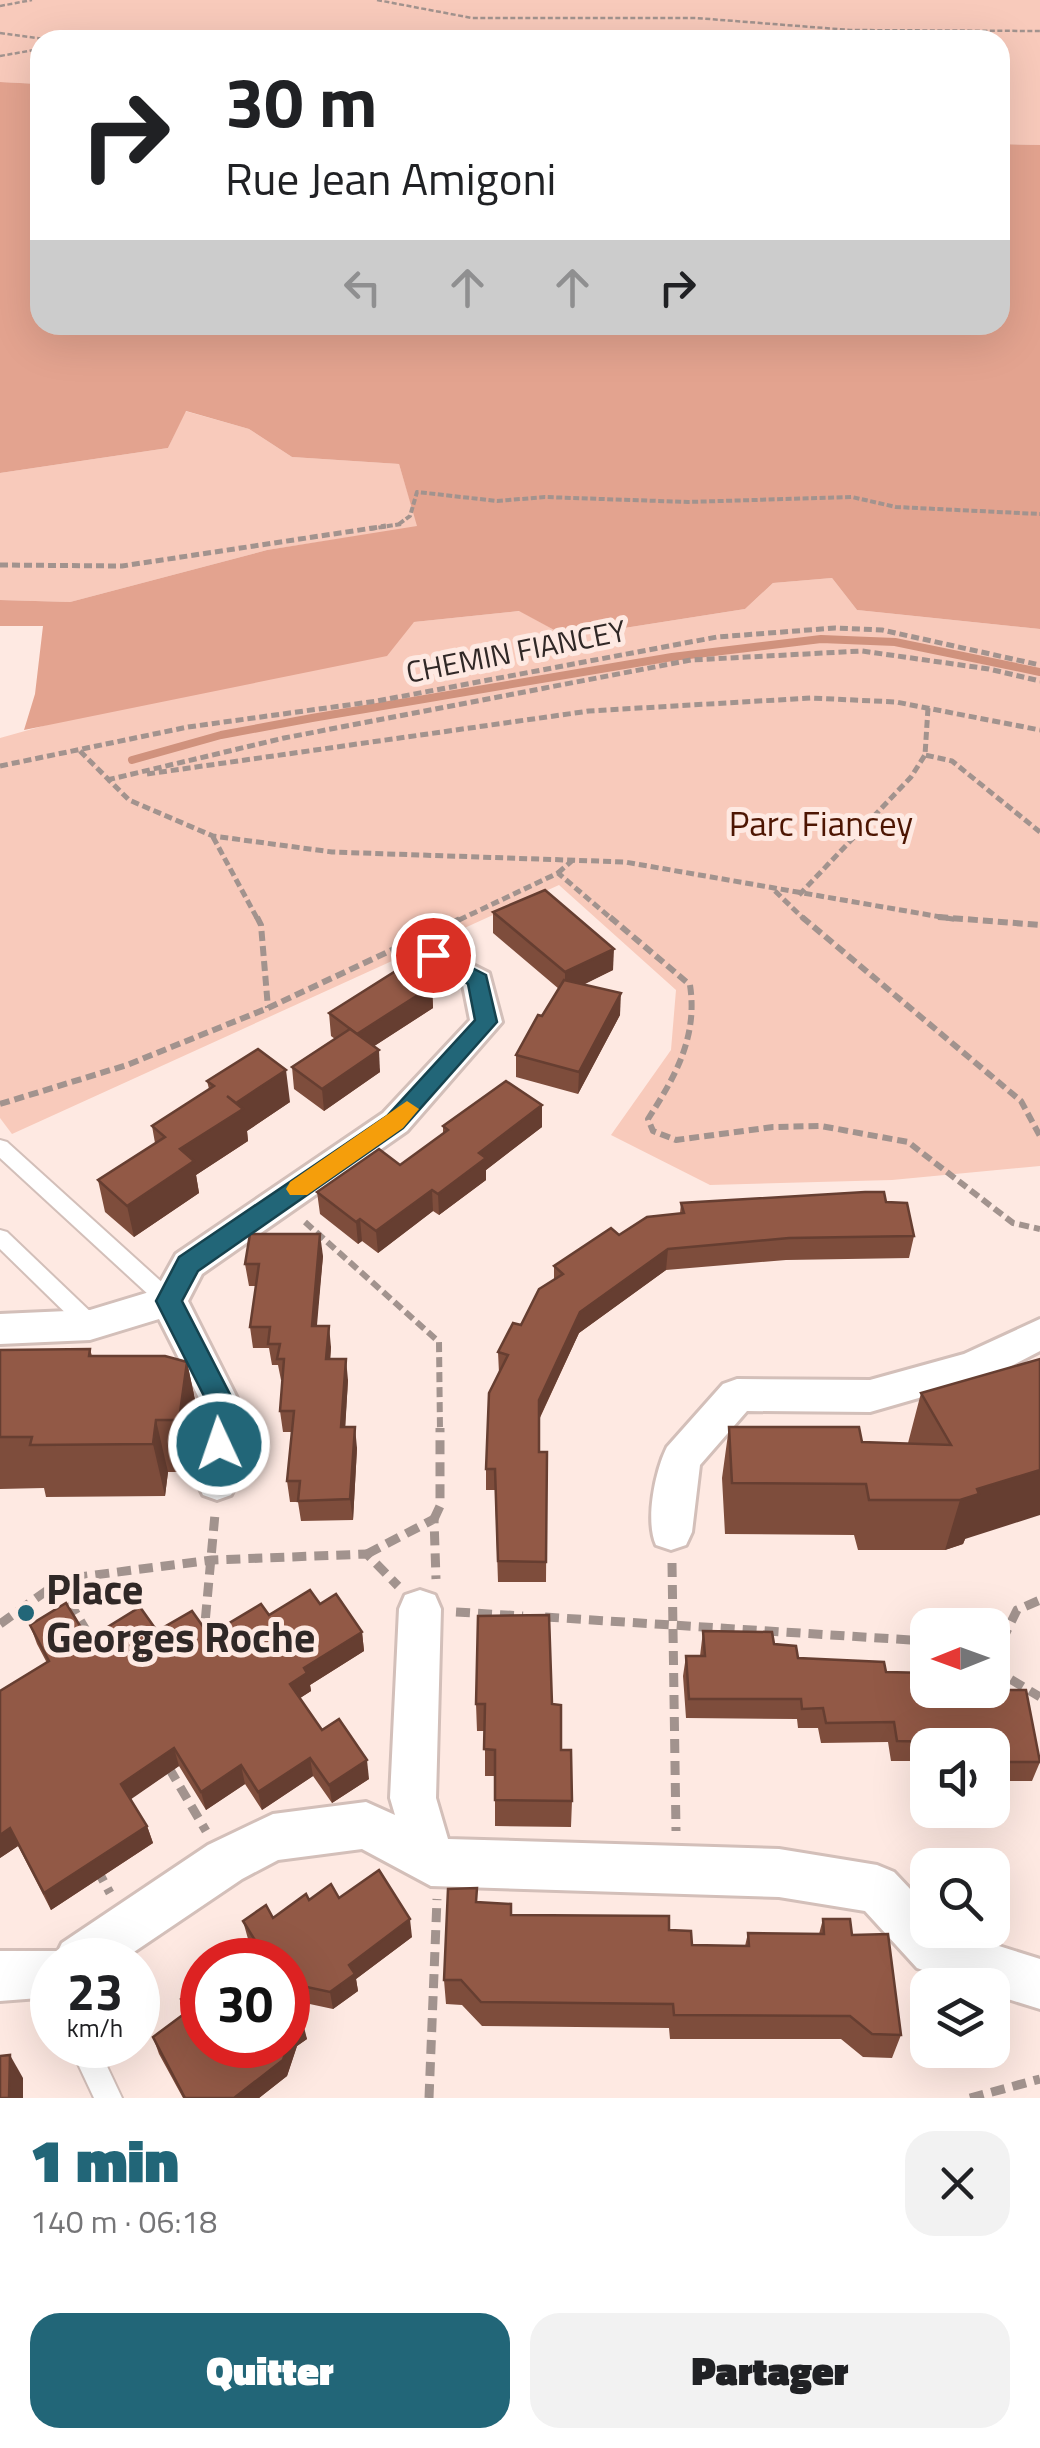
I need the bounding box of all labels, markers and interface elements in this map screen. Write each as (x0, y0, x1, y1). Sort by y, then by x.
text: 30 m (225, 48, 378, 154)
icon: right (60, 70, 190, 200)
text: Rue Jean Amigoni (225, 144, 556, 212)
icon: left (335, 260, 390, 315)
icon: ahead (440, 260, 495, 315)
icon: ahead (545, 260, 600, 315)
icon: right (650, 260, 705, 315)
street label: CHEMIN FIANCEY (402, 607, 630, 695)
park label: Parc Fiancey (729, 796, 913, 850)
pin (391, 913, 476, 998)
icon: arrive (406, 928, 461, 983)
position arrow (167, 1392, 271, 1496)
place label: Place Georges Roche (46, 1556, 315, 1668)
marker: Place Georges Roche (15, 1602, 37, 1624)
north arrow (910, 1608, 1010, 1708)
map controls (910, 1608, 1010, 2068)
button: sound (910, 1728, 1010, 1828)
button: search (910, 1848, 1010, 1948)
speed limit sign: 30 (180, 1938, 310, 2068)
text: 23 (67, 1953, 123, 2029)
button: layers (910, 1968, 1010, 2068)
text: km/h (67, 2009, 123, 2047)
text: 1 min (30, 2114, 179, 2205)
button: close (905, 2131, 1010, 2236)
text: 140 m · 06:18 (30, 2197, 217, 2245)
button: Quitter (30, 2313, 510, 2428)
button: Partager (530, 2313, 1010, 2428)

